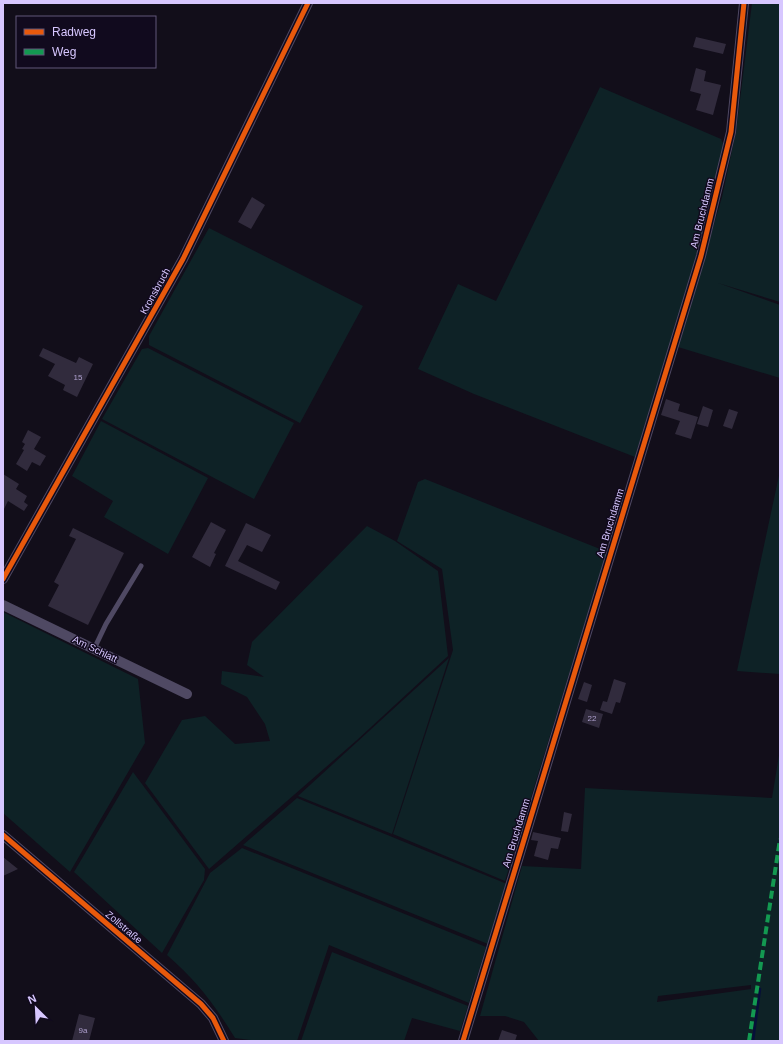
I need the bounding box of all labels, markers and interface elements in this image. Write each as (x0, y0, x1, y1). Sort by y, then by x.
legend (16, 16, 156, 68)
text: Radweg (52, 25, 96, 39)
text: Weg (52, 45, 76, 59)
street label: Am Bruchdamm (688, 177, 716, 249)
street label: Kronsbruch (138, 266, 172, 316)
house number: 15 (74, 373, 83, 382)
street label: Am Bruchdamm (594, 487, 626, 559)
street label: Am Schlatt (71, 633, 119, 665)
house number: 22 (588, 714, 597, 723)
street label: Am Bruchdamm (500, 797, 532, 869)
street label: Zollstraße (103, 908, 145, 946)
north arrow (16, 988, 56, 1028)
text: N (26, 992, 38, 1006)
house number: 9a (79, 1026, 88, 1035)

